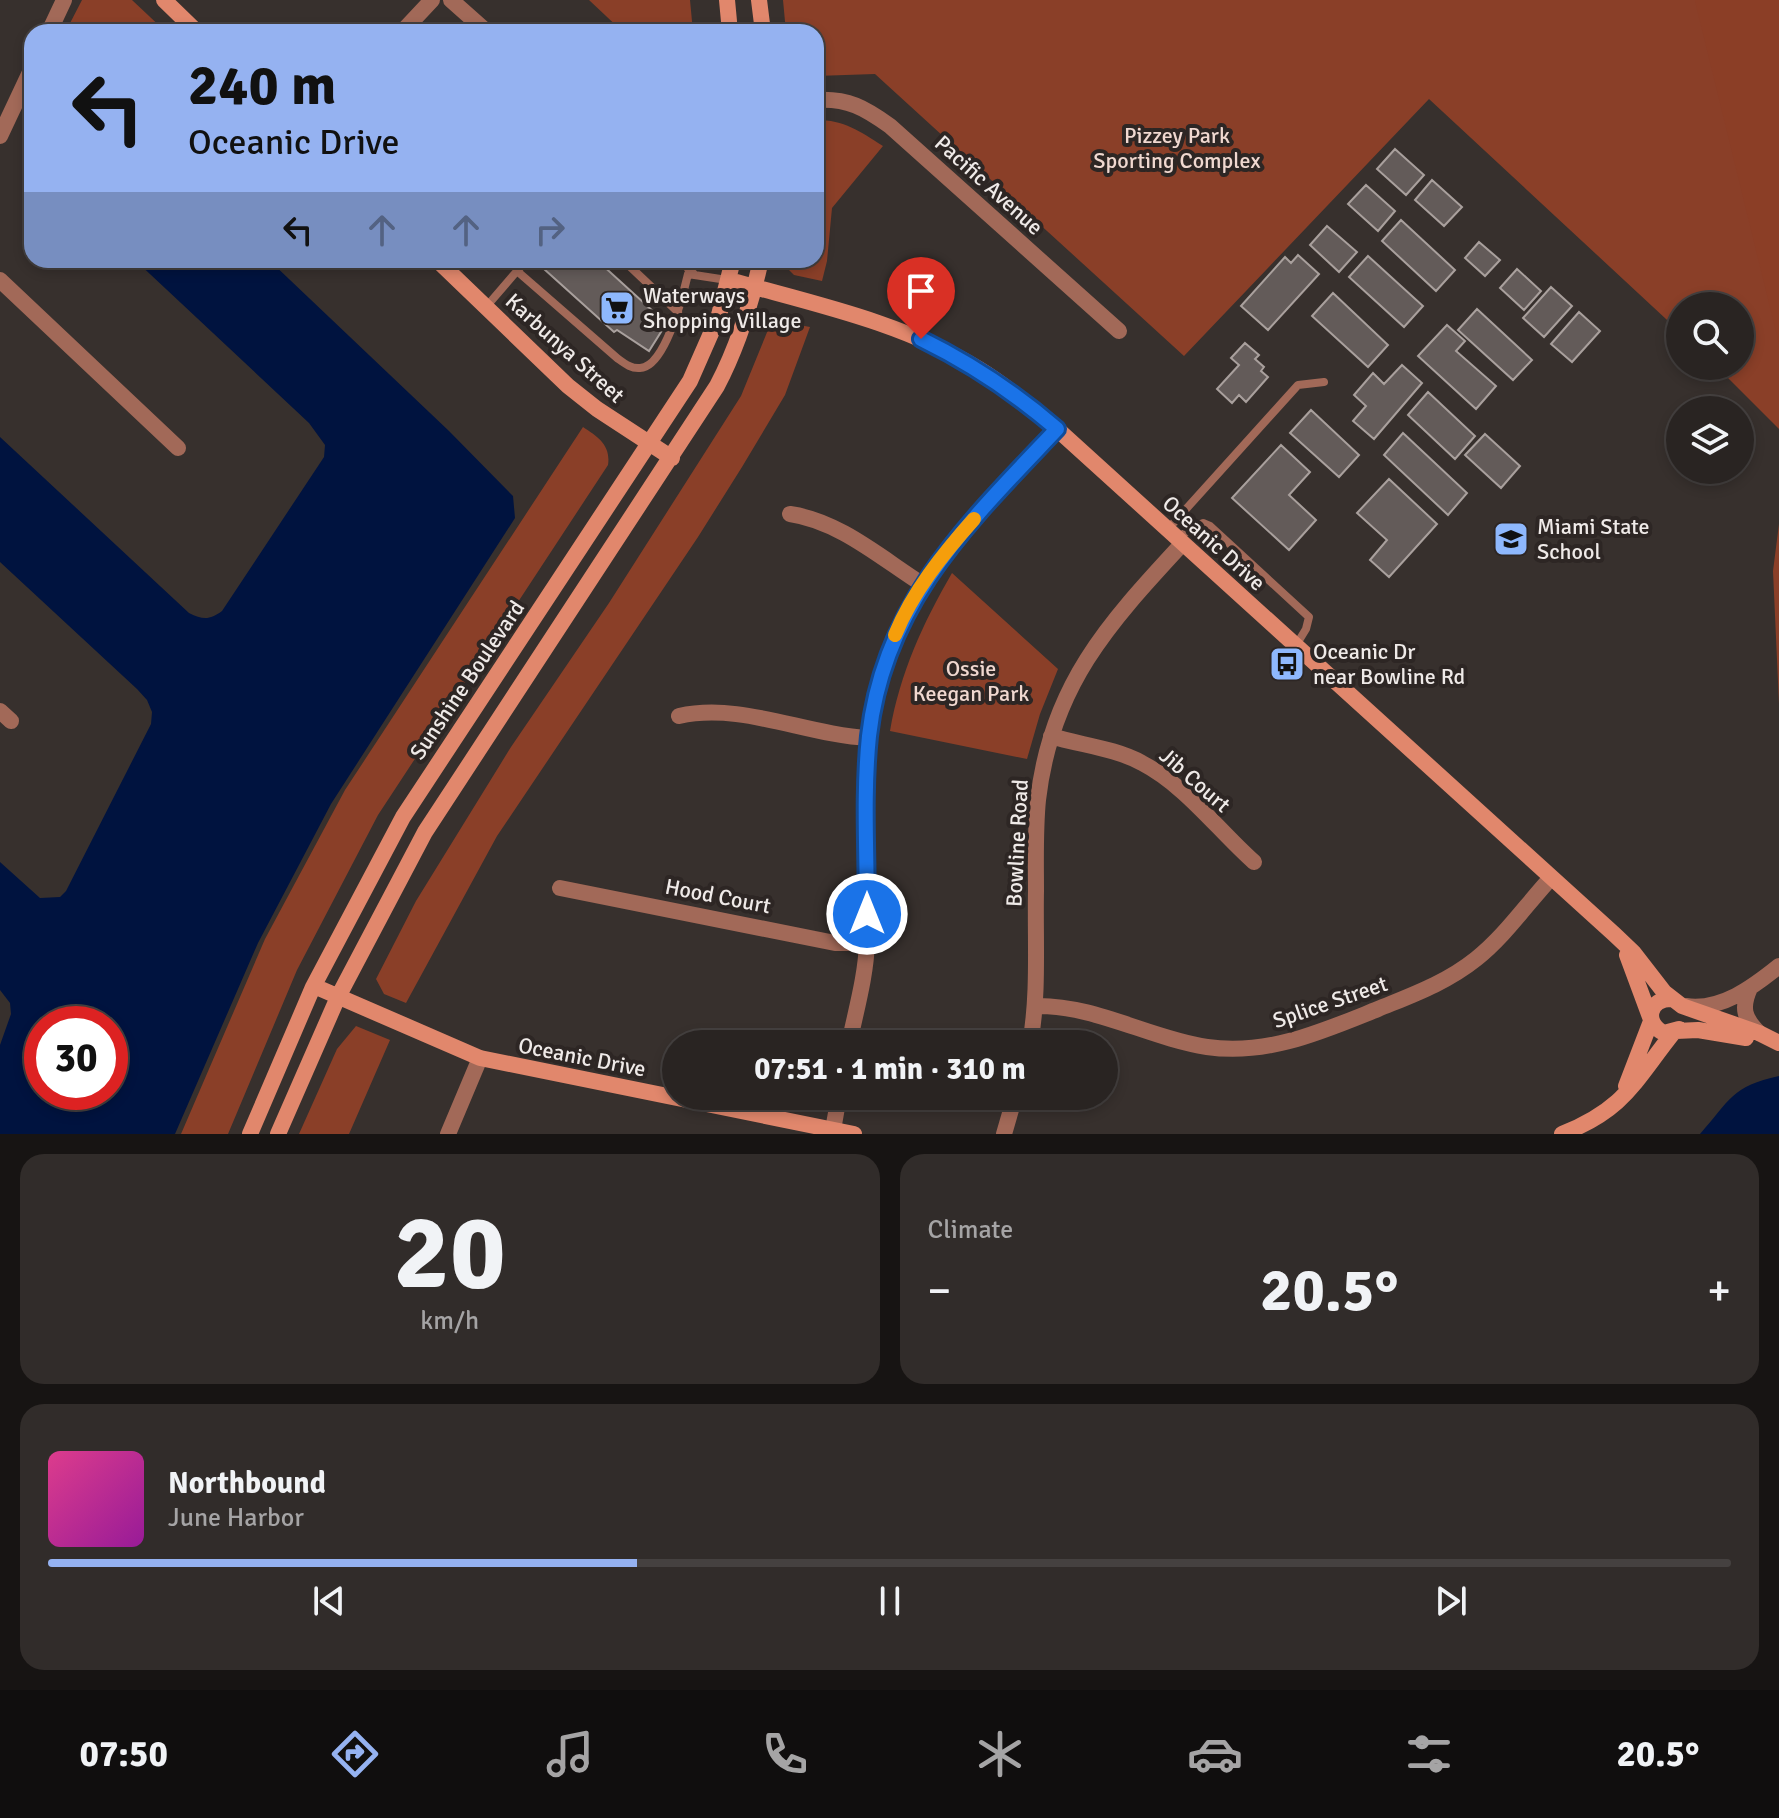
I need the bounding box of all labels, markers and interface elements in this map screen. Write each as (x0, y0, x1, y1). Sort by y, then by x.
text: 240 m (188, 51, 336, 120)
icon: left (56, 56, 160, 160)
text: Oceanic Drive (188, 120, 400, 165)
park label: Pizzey Park Sporting Complex (1093, 122, 1261, 174)
street label: Pacific Avenue (929, 129, 1049, 241)
icon: left (276, 208, 320, 252)
icon: ahead (360, 208, 404, 252)
icon: ahead (444, 208, 488, 252)
icon: right (528, 208, 572, 252)
pin (887, 257, 955, 339)
icon: arrive (899, 269, 943, 313)
place label: Waterways Shopping Village (643, 282, 801, 334)
street label: Karbunya Street (500, 287, 630, 409)
supermarket icon: Waterways Shopping Village (598, 289, 636, 327)
map controls (1666, 292, 1754, 484)
button: search (1666, 292, 1754, 380)
button: layers (1666, 396, 1754, 484)
street label: Oceanic Drive (1157, 490, 1271, 596)
place label: Miami State School (1537, 513, 1650, 565)
school or university icon: Miami State School (1492, 520, 1530, 558)
street label: Sunshine Boulevard (404, 595, 530, 765)
place label: Oceanic Dr near Bowline Rd (1313, 638, 1465, 690)
bus stop icon: Oceanic Dr near Bowline Rd (1268, 645, 1306, 683)
park label: Ossie Keegan Park (913, 655, 1029, 707)
street label: Jib Court (1154, 742, 1236, 818)
street label: Bowline Road (1000, 779, 1034, 907)
position arrow (825, 872, 909, 956)
street label: Hood Court (663, 873, 773, 920)
street label: Splice Street (1269, 970, 1391, 1034)
speed limit sign: 30 (24, 1006, 128, 1110)
street label: Oceanic Drive (516, 1031, 648, 1083)
text: 07:51 · 1 min · 310 m (754, 1051, 1026, 1088)
text: 20 (394, 1189, 506, 1317)
text: Climate (928, 1214, 1013, 1246)
text: 20.5° (1260, 1254, 1398, 1328)
text: − (928, 1264, 951, 1318)
text: + (1707, 1264, 1731, 1318)
text: km/h (420, 1305, 479, 1337)
text: Northbound (168, 1465, 326, 1502)
text: June Harbor (168, 1502, 304, 1534)
icon: previous (307, 1579, 351, 1623)
icon: pause (868, 1579, 912, 1623)
icon: next (1429, 1579, 1473, 1623)
icon: directions (327, 1726, 383, 1782)
icon: music (542, 1726, 598, 1782)
icon: phone (757, 1726, 813, 1782)
icon: climate (972, 1726, 1028, 1782)
icon: car (1187, 1726, 1243, 1782)
icon: filters (1401, 1726, 1457, 1782)
text: 07:50 (79, 1732, 168, 1777)
text: 20.5° (1616, 1732, 1699, 1777)

